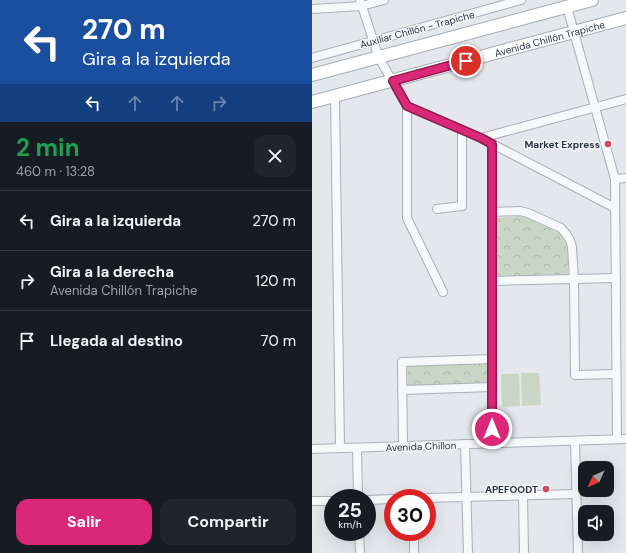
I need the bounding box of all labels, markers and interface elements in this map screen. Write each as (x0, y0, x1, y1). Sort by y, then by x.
street label: Auxiliar Chillón - Trapiche (358, 8, 476, 51)
text: 270 m (82, 11, 165, 48)
icon: left (16, 16, 68, 68)
street label: Avenida Chillón Trapiche (493, 18, 607, 60)
pin (449, 44, 483, 78)
text: Gira a la izquierda (82, 47, 230, 71)
icon: arrive (455, 50, 477, 72)
icon: left (82, 92, 104, 114)
icon: ahead (124, 92, 146, 114)
icon: ahead (166, 92, 188, 114)
icon: right (208, 92, 230, 114)
text: 2 min (16, 132, 79, 163)
button: close (254, 135, 296, 177)
place label: Market Express (524, 138, 600, 151)
marker: Market Express (603, 139, 613, 149)
text: 460 m · 13:28 (16, 163, 95, 180)
icon: left (16, 210, 38, 232)
text: Gira a la izquierda (50, 211, 181, 231)
text: 270 m (252, 211, 296, 231)
text: Gira a la derecha (50, 262, 174, 282)
icon: right (16, 270, 38, 292)
text: 120 m (255, 271, 296, 291)
text: Avenida Chillón Trapiche (50, 282, 197, 299)
icon: arrive (16, 330, 38, 352)
text: Llegada al destino (50, 331, 183, 351)
text: 70 m (261, 331, 296, 351)
position arrow (471, 408, 513, 450)
street label: Avenida Chillon (385, 439, 457, 454)
north arrow (578, 461, 614, 497)
map controls (578, 461, 614, 541)
place label: APEFOODT (485, 483, 538, 496)
marker: APEFOODT (541, 484, 551, 494)
speed limit sign: 30 (384, 489, 436, 541)
text: 25 (338, 497, 362, 523)
button: Salir (16, 499, 152, 545)
button: Compartir (160, 499, 296, 545)
button: sound (578, 505, 614, 541)
text: km/h (338, 518, 362, 531)

